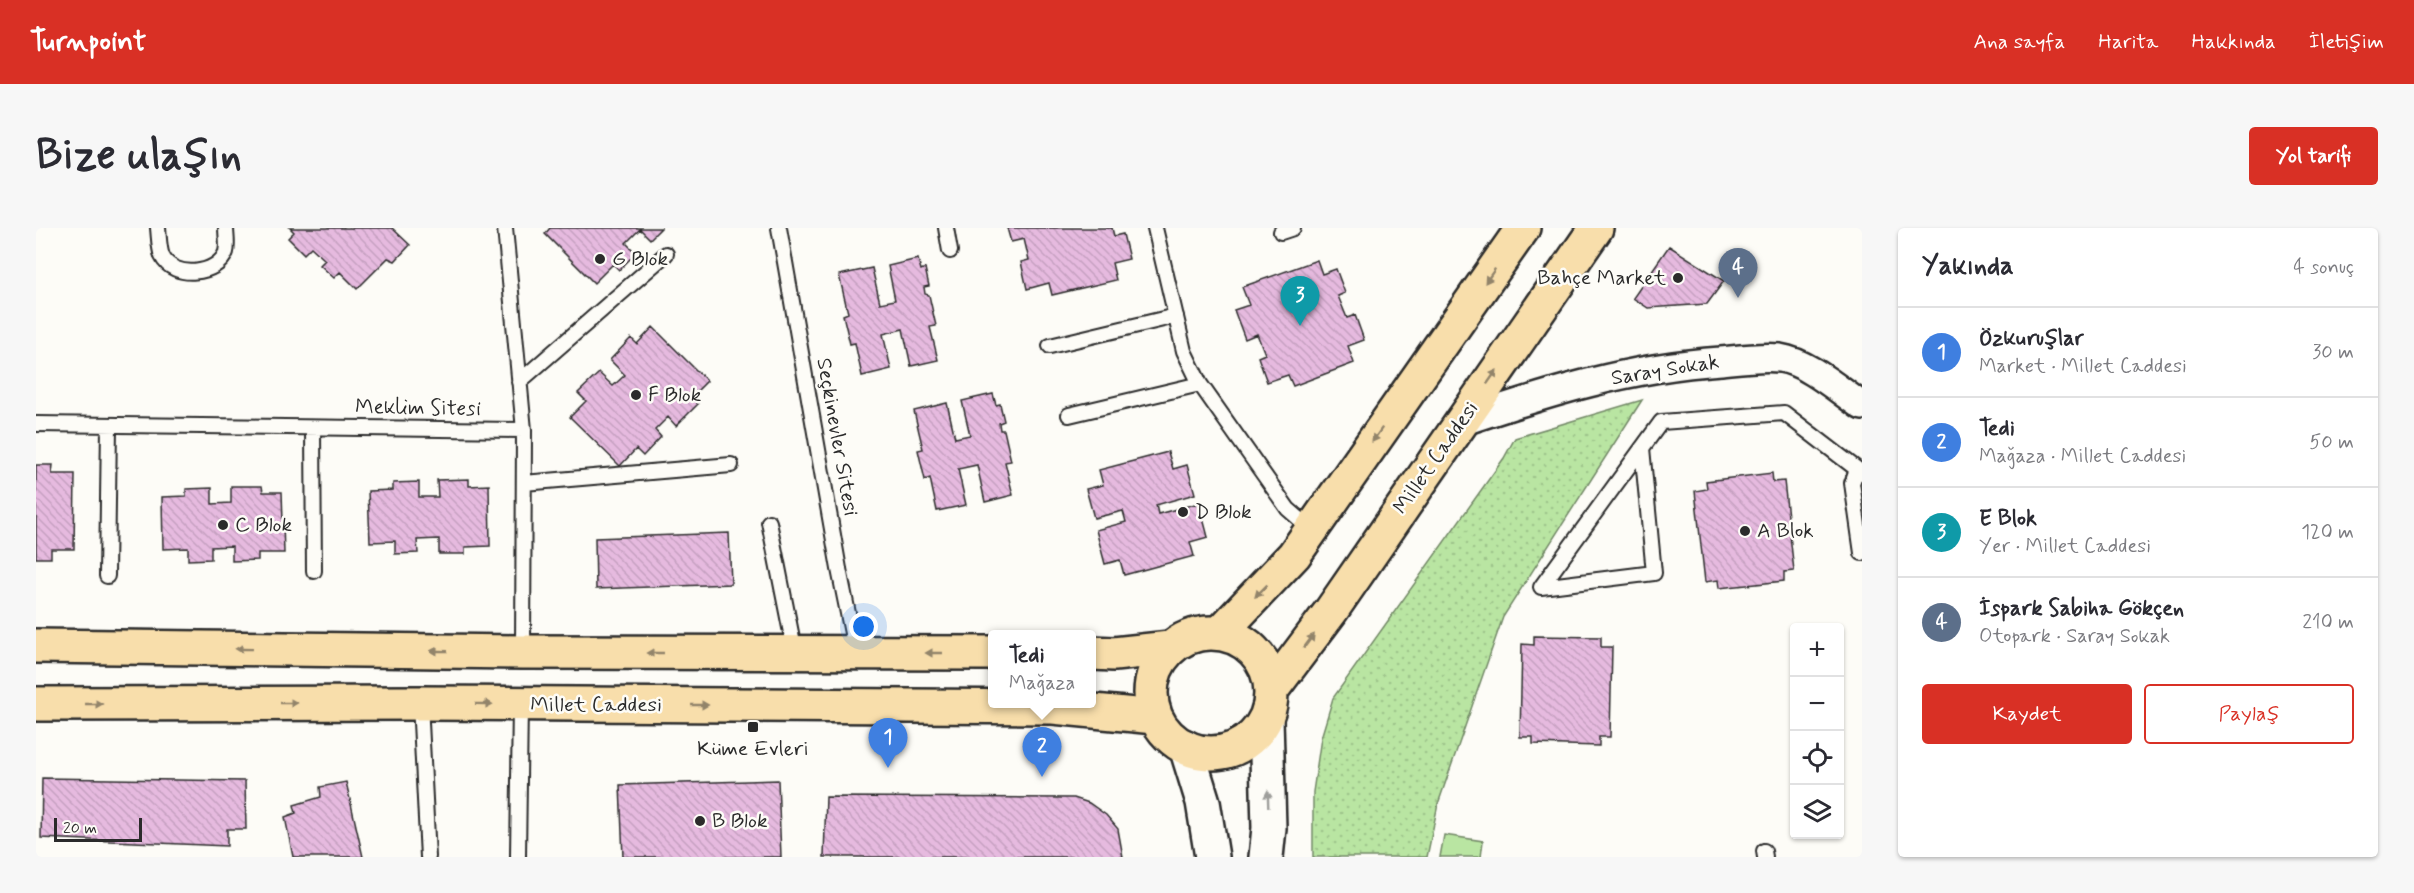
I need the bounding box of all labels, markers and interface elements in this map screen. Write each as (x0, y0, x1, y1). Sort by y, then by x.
text: Turnpoint (30, 24, 146, 61)
text: Ana sayfa (1973, 28, 2065, 56)
text: Harita (2098, 28, 2158, 56)
text: Hakkında (2191, 28, 2276, 56)
text: İletişim (2309, 28, 2384, 56)
button: Yol tarifi (2249, 127, 2378, 185)
text: Bize ulaşın (36, 129, 242, 184)
place label: G Blok (612, 245, 669, 273)
pin: 4 (1718, 248, 1758, 298)
text: Yakında (1922, 250, 2014, 284)
marker: G Blok (593, 252, 607, 266)
text: 4 sonuç (2293, 254, 2354, 281)
place label: Bahçe Market (1537, 264, 1667, 292)
one-way arrow (1484, 267, 1496, 283)
marker: Bahçe Market (1671, 271, 1685, 285)
pin: 3 (1280, 276, 1320, 326)
text: Özkuruşlar (1979, 325, 2084, 353)
text: 1 (1937, 339, 1946, 366)
text: 30 m (2312, 339, 2354, 366)
street label: Saray Sokak (1609, 348, 1721, 392)
text: Market · Millet Caddesi (1979, 353, 2187, 380)
street label: Seçkinevler Sitesi (809, 356, 865, 518)
one-way arrow (1486, 370, 1498, 386)
place label: F Blok (648, 381, 702, 409)
marker: F Blok (629, 388, 643, 402)
street label: Meklim Sitesi (355, 393, 481, 423)
street label: Millet Caddesi (1387, 396, 1485, 520)
text: Tedi (1979, 415, 2015, 443)
one-way arrow (1371, 427, 1383, 443)
text: 2 (1937, 429, 1946, 456)
text: 50 m (2309, 429, 2354, 456)
text: Mağaza · Millet Caddesi (1979, 443, 2186, 470)
place label: D Blok (1195, 498, 1252, 526)
marker: D Blok (1176, 505, 1190, 519)
text: E Blok (1979, 505, 2037, 533)
place label: C Blok (235, 511, 293, 539)
place label: A Blok (1757, 517, 1814, 545)
marker: C Blok (216, 518, 230, 532)
text: 3 (1937, 519, 1946, 546)
text: 120 m (2301, 519, 2354, 546)
marker: A Blok (1738, 524, 1752, 538)
text: Yer · Millet Caddesi (1979, 533, 2151, 560)
one-way arrow (1255, 584, 1269, 598)
text: İspark Sabiha Gökçen (1979, 595, 2184, 623)
text: 4 (1936, 609, 1947, 636)
text: 210 m (2302, 609, 2354, 636)
your location (849, 612, 878, 641)
map controls (1790, 623, 1844, 839)
button: + (1790, 623, 1844, 677)
text: Otopark · Saray Sokak (1979, 623, 2170, 650)
popup (988, 630, 1096, 708)
one-way arrow (1302, 633, 1315, 649)
text: Tedi (1009, 642, 1045, 670)
one-way arrow (235, 644, 254, 654)
one-way arrow (430, 646, 449, 656)
one-way arrow (646, 648, 665, 658)
one-way arrow (925, 648, 944, 658)
text: Mağaza (1009, 670, 1075, 697)
button: − (1790, 677, 1844, 731)
button: Kaydet (1922, 684, 2132, 744)
button: Paylaş (2144, 684, 2354, 744)
street label: Millet Caddesi (530, 691, 662, 719)
one-way arrow (280, 698, 299, 708)
one-way arrow (85, 699, 104, 709)
one-way arrow (475, 699, 494, 709)
one-way arrow (691, 701, 710, 710)
pin: 1 (868, 718, 908, 768)
marker: Küme Evleri (746, 720, 760, 734)
pin: 2 (1022, 728, 1062, 777)
button: locate (1790, 731, 1844, 785)
place label: Küme Evleri (697, 735, 809, 763)
button: layers (1790, 785, 1844, 839)
one-way arrow (1263, 789, 1272, 808)
place label: B Blok (712, 807, 768, 835)
marker: B Blok (693, 814, 707, 828)
scale bar (54, 815, 142, 842)
text: 20 m (63, 818, 97, 839)

